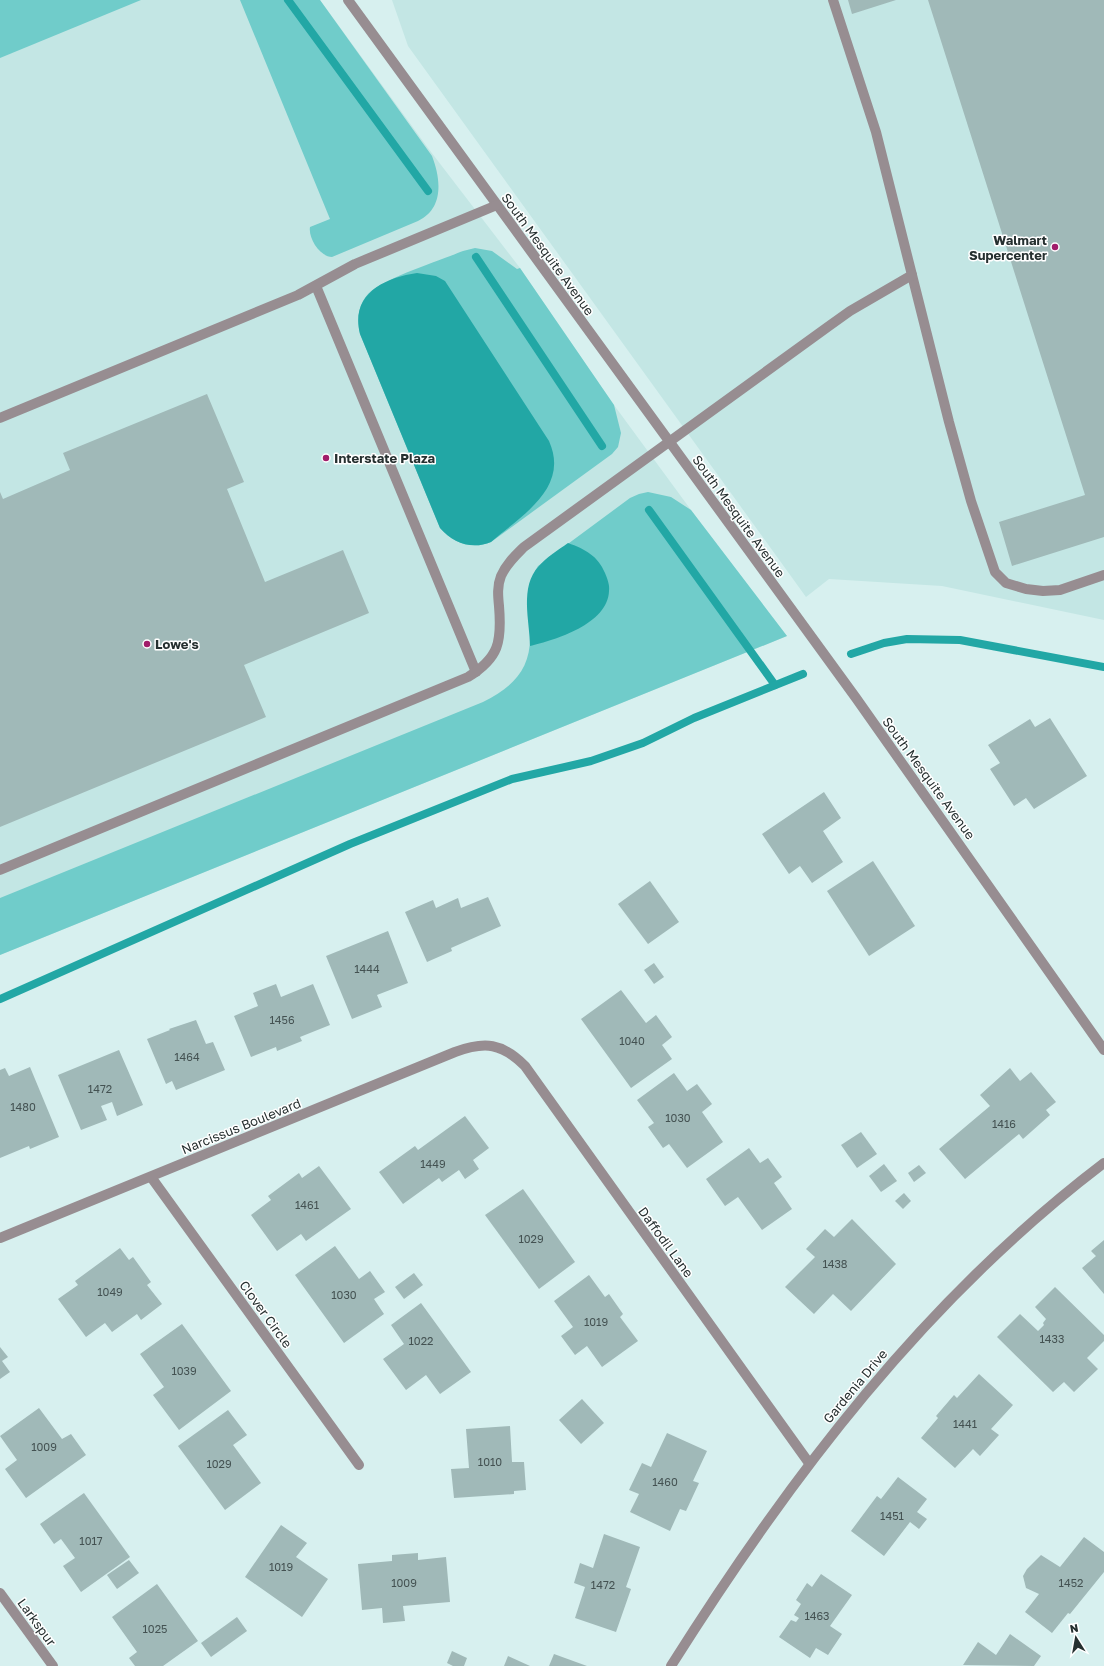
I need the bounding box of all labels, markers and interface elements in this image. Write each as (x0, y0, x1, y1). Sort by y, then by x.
street label: South Mesquite Avenue (498, 190, 598, 318)
place label: Walmart Supercenter (969, 232, 1047, 263)
marker: Walmart Supercenter (1050, 242, 1060, 252)
place label: Interstate Plaza (334, 450, 436, 466)
street label: South Mesquite Avenue (689, 452, 789, 580)
marker: Interstate Plaza (321, 453, 331, 463)
place label: Lowe's (155, 636, 199, 652)
marker: Lowe's (142, 639, 152, 649)
street label: South Mesquite Avenue (879, 714, 979, 842)
house number: 1444 (354, 962, 380, 975)
house number: 1456 (269, 1013, 295, 1026)
house number: 1040 (619, 1034, 645, 1047)
house number: 1464 (174, 1050, 200, 1063)
house number: 1472 (88, 1082, 112, 1095)
street label: Narcissus Boulevard (179, 1095, 303, 1157)
house number: 1480 (10, 1100, 36, 1113)
house number: 1030 (665, 1111, 691, 1124)
house number: 1416 (992, 1117, 1016, 1130)
house number: 1449 (420, 1157, 446, 1170)
house number: 1461 (295, 1198, 319, 1211)
street label: Daffodil Lane (635, 1204, 697, 1280)
house number: 1029 (518, 1232, 544, 1245)
house number: 1438 (822, 1257, 848, 1270)
street label: Clover Circle (236, 1277, 296, 1351)
house number: 1049 (97, 1285, 123, 1298)
house number: 1030 (331, 1288, 357, 1301)
house number: 1019 (584, 1315, 608, 1328)
house number: 1433 (1040, 1332, 1064, 1345)
house number: 1022 (409, 1334, 433, 1347)
street label: Gardenia Drive (820, 1346, 890, 1426)
house number: 1039 (171, 1364, 197, 1377)
house number: 1441 (953, 1417, 977, 1430)
house number: 1009 (31, 1440, 57, 1453)
house number: 1010 (478, 1455, 502, 1468)
house number: 1029 (206, 1457, 232, 1470)
house number: 1460 (652, 1475, 678, 1488)
house number: 1451 (880, 1509, 904, 1522)
house number: 1017 (79, 1534, 103, 1547)
house number: 1019 (269, 1560, 293, 1573)
house number: 1009 (391, 1576, 417, 1589)
house number: 1452 (1059, 1576, 1083, 1589)
house number: 1472 (591, 1578, 615, 1591)
street label: Larkspur (14, 1595, 60, 1649)
house number: 1463 (804, 1609, 830, 1622)
north arrow (1056, 1618, 1096, 1658)
text: N (1069, 1621, 1079, 1635)
house number: 1025 (143, 1622, 167, 1635)

